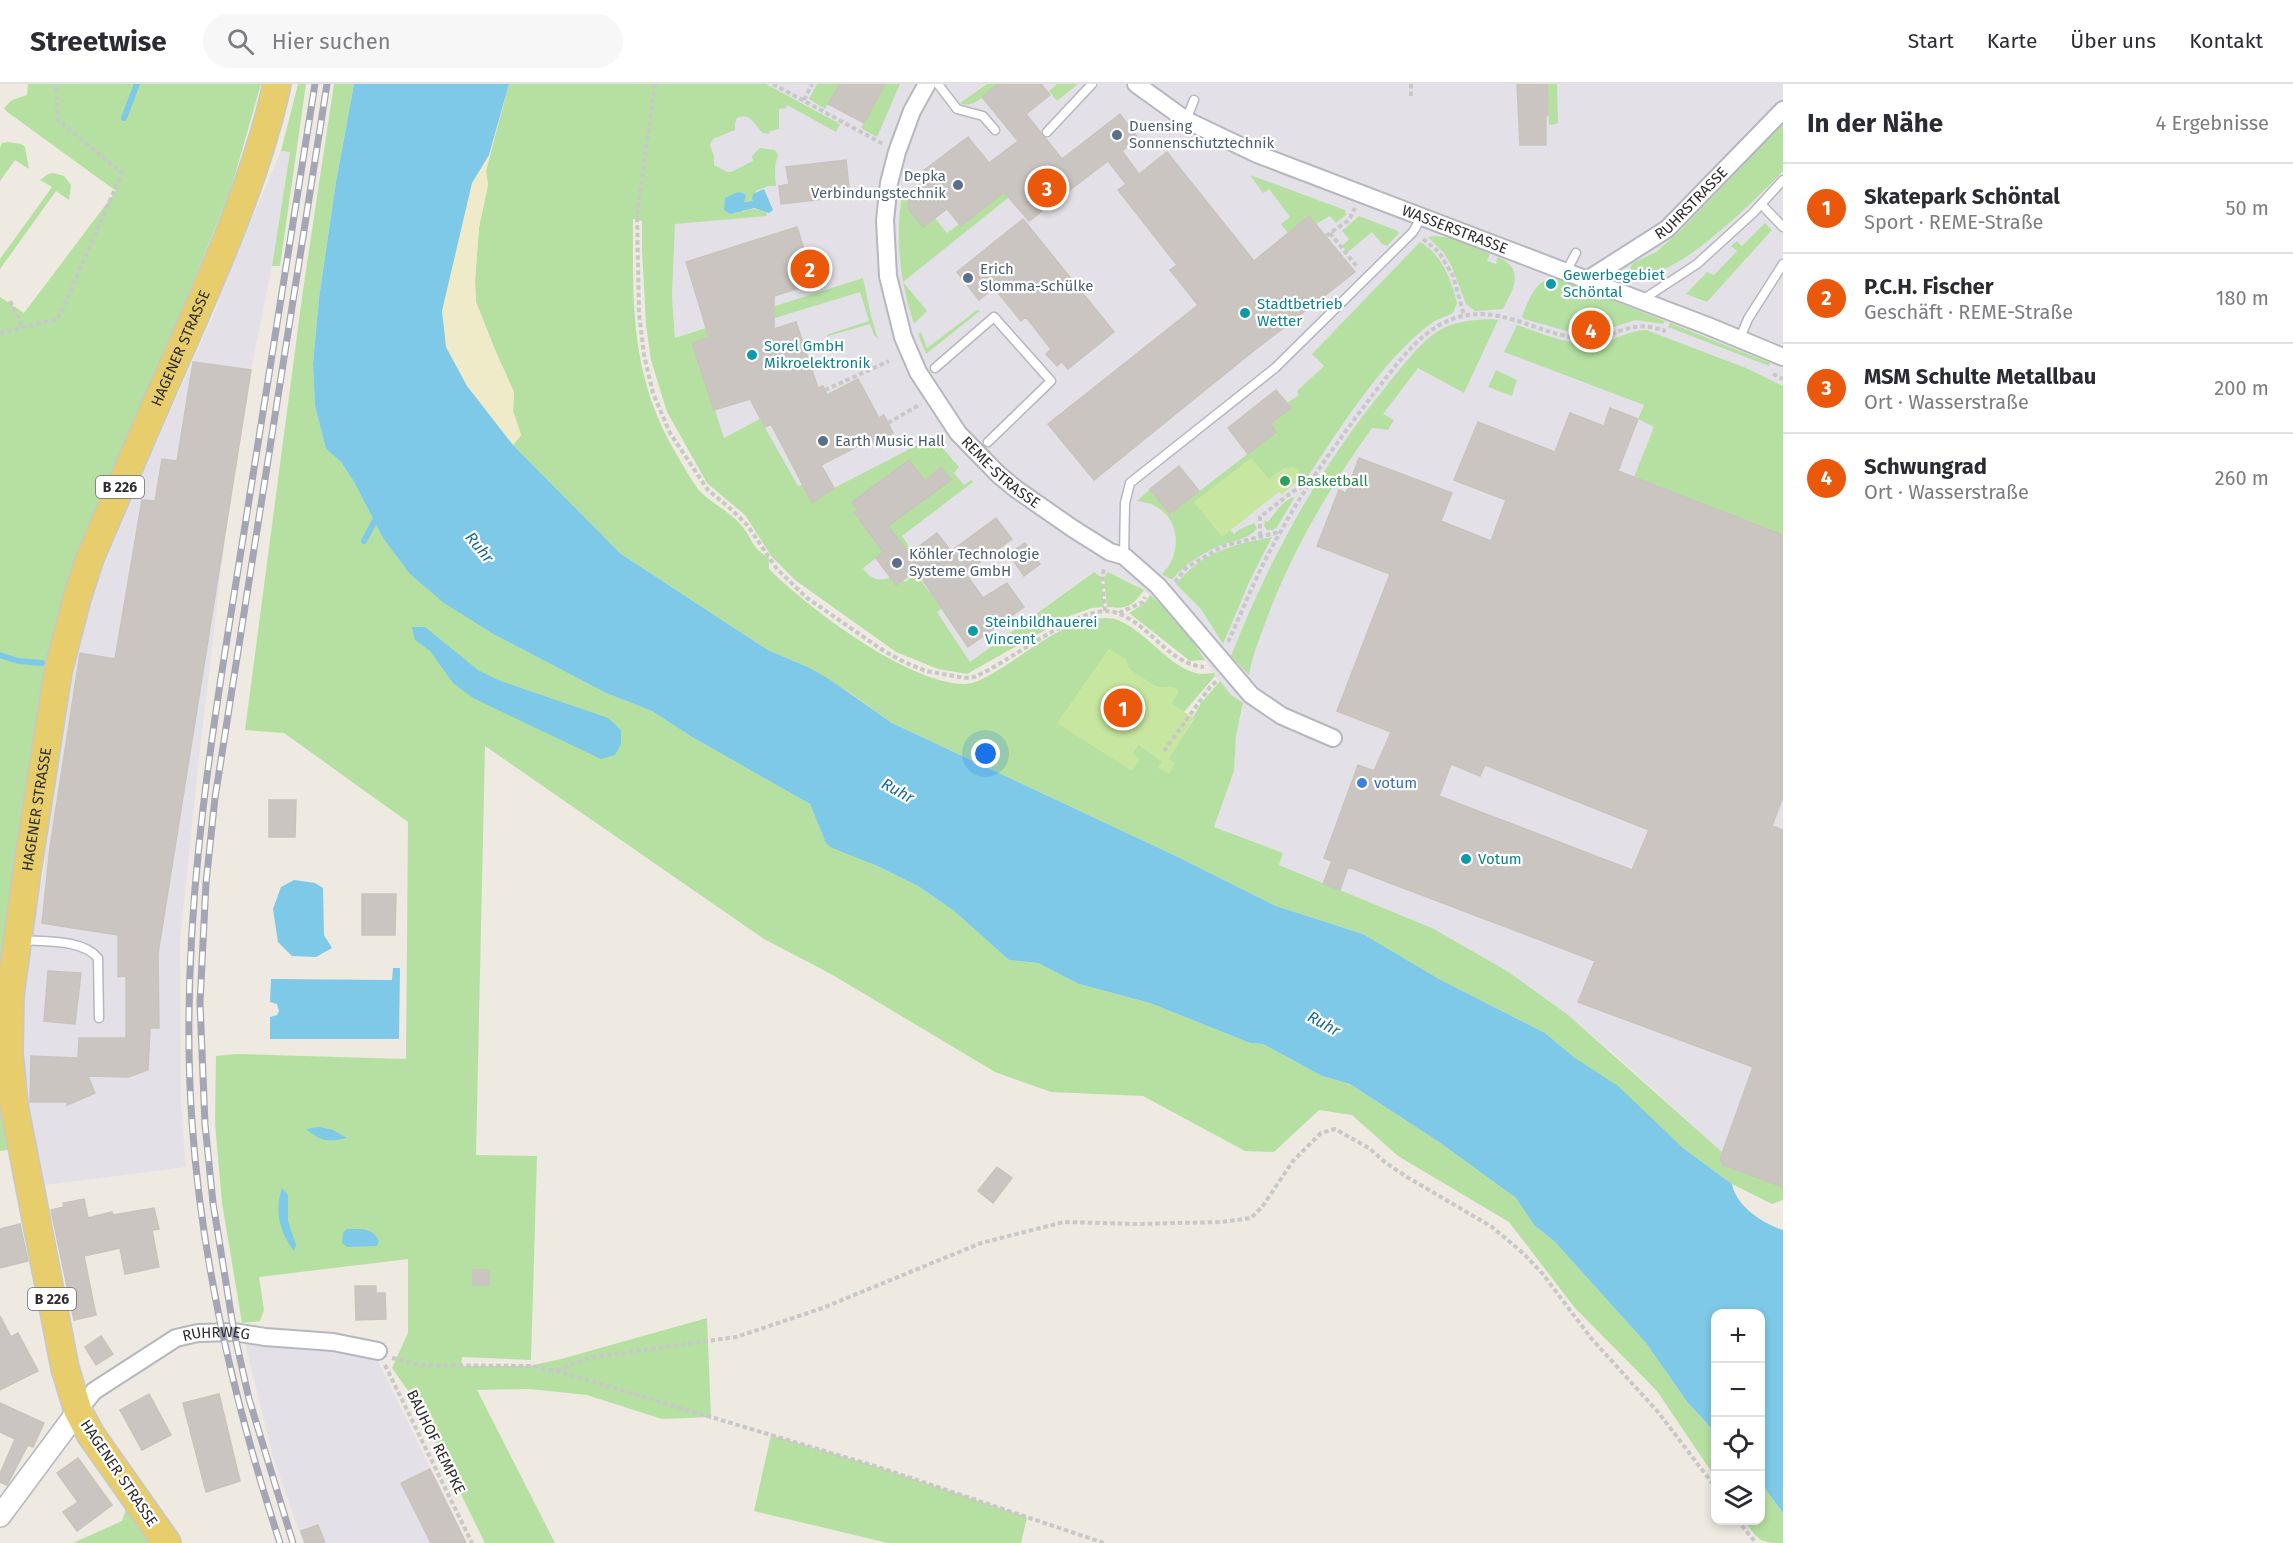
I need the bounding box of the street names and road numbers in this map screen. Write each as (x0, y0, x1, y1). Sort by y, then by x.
street label: RUHRSTRASSE (1651, 163, 1731, 243)
street label: WASSERSTRASSE (1399, 201, 1510, 258)
street label: HAGENER STRASSE (147, 287, 214, 409)
street label: REME-STRASSE (958, 433, 1044, 512)
road number: B 226 (96, 476, 144, 498)
street label: HAGENER STRASSE (18, 746, 55, 872)
road number: B 226 (28, 1288, 76, 1310)
street label: RUHRWEG (181, 1323, 251, 1345)
street label: BAUHOF REMPKE (403, 1387, 469, 1497)
street label: HAGENER STRASSE (77, 1416, 161, 1530)

